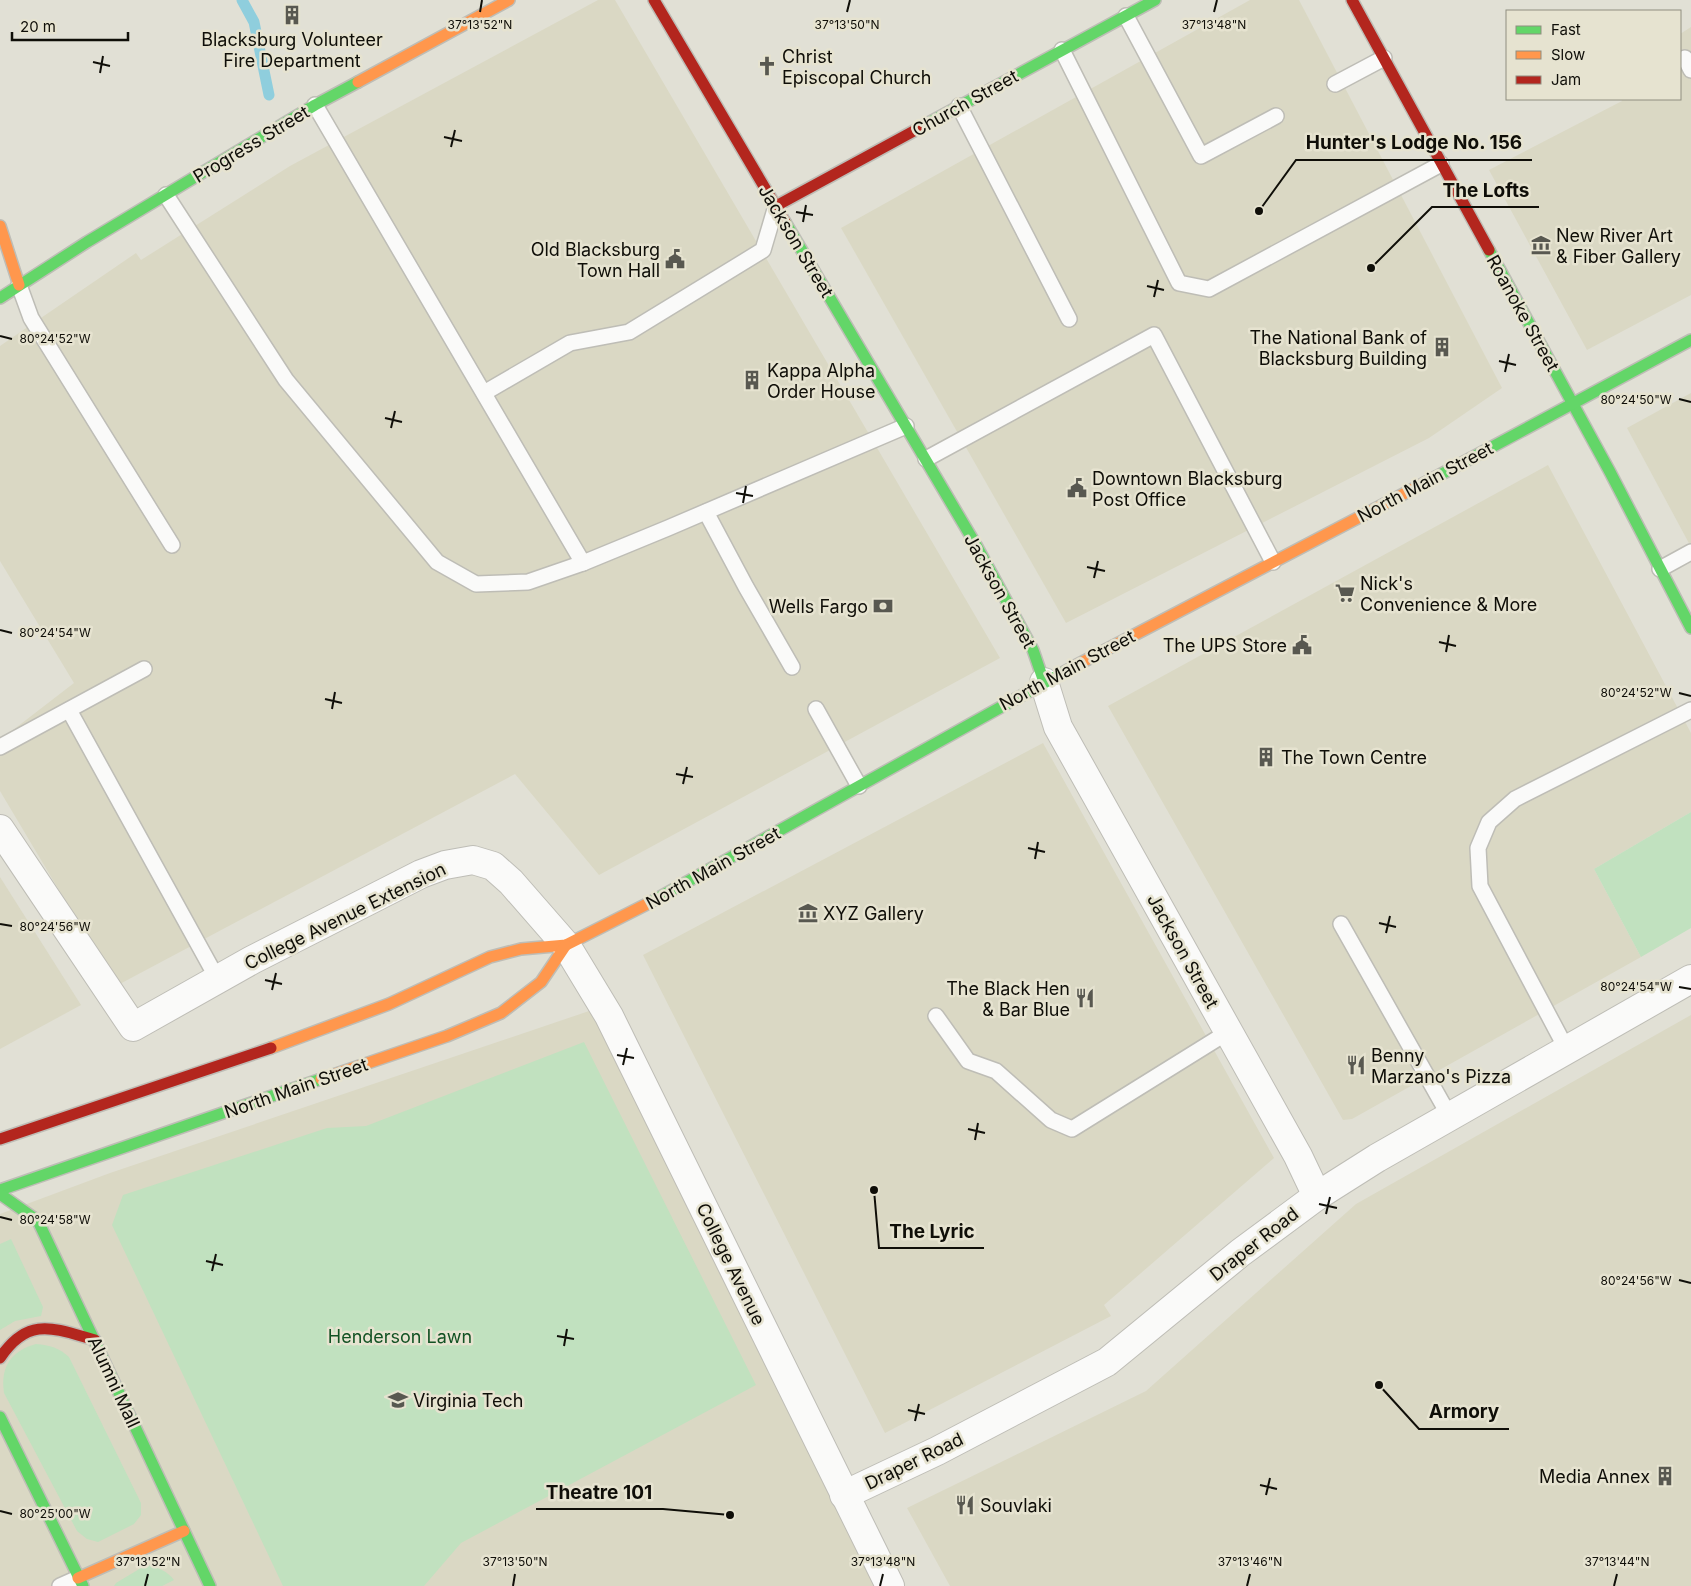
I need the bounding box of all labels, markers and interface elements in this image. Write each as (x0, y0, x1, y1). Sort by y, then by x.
building icon: Blacksburg Volunteer Fire Department (281, 4, 303, 26)
scale bar (12, 10, 129, 42)
legend (1506, 10, 1681, 100)
text: 20 m (20, 17, 56, 36)
text: 37°13'52"N (448, 17, 512, 32)
text: 37°13'50"N (814, 17, 880, 32)
text: 37°13'48"N (1182, 17, 1246, 32)
text: Fast (1551, 20, 1581, 39)
place label: Blacksburg Volunteer Fire Department (201, 29, 383, 71)
text: Slow (1551, 45, 1585, 64)
place label: Christ Episcopal Church (782, 46, 931, 88)
church icon: Christ Episcopal Church (756, 55, 778, 77)
street label: Church Street (908, 65, 1022, 141)
text: Jam (1551, 70, 1581, 89)
street label: Progress Street (189, 101, 313, 187)
callout: Hunter's Lodge No. 156 (1296, 126, 1532, 160)
text: Hunter's Lodge No. 156 (1306, 131, 1522, 154)
callout: The Lofts (1432, 173, 1539, 207)
text: The Lofts (1443, 179, 1530, 202)
street label: Jackson Street (754, 181, 838, 301)
place label: New River Art & Fiber Gallery (1556, 225, 1681, 267)
museum icon: New River Art & Fiber Gallery (1530, 234, 1552, 256)
place label: Old Blacksburg Town Hall (531, 239, 660, 281)
public building icon: Old Blacksburg Town Hall (664, 248, 686, 270)
street label: Roanoke Street (1482, 251, 1564, 375)
place label: The National Bank of Blacksburg Building (1249, 327, 1427, 369)
text: 80°24'52"W (20, 331, 91, 346)
building icon: The National Bank of Blacksburg Building (1431, 336, 1453, 358)
place label: Kappa Alpha Order House (767, 360, 875, 402)
building icon: Kappa Alpha Order House (741, 369, 763, 391)
text: 80°24'50"W (1600, 392, 1672, 407)
street label: North Main Street (1354, 437, 1496, 527)
place label: Downtown Blacksburg Post Office (1092, 468, 1283, 510)
public building icon: Downtown Blacksburg Post Office (1066, 477, 1088, 499)
street label: Jackson Street (960, 530, 1040, 652)
place label: Nick's Convenience & More (1360, 573, 1537, 615)
supermarket icon: Nick's Convenience & More (1334, 582, 1356, 604)
bank icon: Wells Fargo (872, 595, 894, 617)
place label: Wells Fargo (769, 596, 868, 617)
text: 80°24'54"W (19, 625, 91, 640)
street label: North Main Street (996, 625, 1138, 715)
public building icon: The UPS Store (1291, 634, 1313, 656)
place label: The UPS Store (1163, 635, 1287, 656)
text: 80°24'52"W (1601, 685, 1672, 700)
building icon: The Town Centre (1255, 746, 1277, 768)
place label: The Town Centre (1281, 747, 1427, 768)
street label: North Main Street (642, 822, 784, 914)
street label: College Avenue Extension (241, 858, 449, 974)
street label: Jackson Street (1143, 890, 1223, 1012)
museum icon: XYZ Gallery (797, 902, 819, 924)
place label: XYZ Gallery (823, 903, 924, 924)
text: 80°24'56"W (19, 919, 91, 934)
place label: The Black Hen & Bar Blue (946, 978, 1070, 1020)
text: 80°24'54"W (1600, 979, 1672, 994)
restaurant icon: The Black Hen & Bar Blue (1074, 987, 1096, 1009)
place label: Benny Marzano's Pizza (1371, 1045, 1511, 1087)
street label: North Main Street (222, 1054, 371, 1122)
restaurant icon: Benny Marzano's Pizza (1345, 1054, 1367, 1076)
street label: College Avenue (692, 1200, 770, 1328)
street label: Draper Road (1206, 1203, 1302, 1285)
text: 80°24'58"W (19, 1212, 91, 1227)
callout: The Lyric (879, 1214, 984, 1248)
text: The Lyric (889, 1220, 975, 1243)
text: 80°24'56"W (1600, 1273, 1672, 1288)
park label: Henderson Lawn (328, 1326, 472, 1347)
street label: Alumni Mall (84, 1333, 144, 1431)
school or university icon: Virginia Tech (387, 1389, 409, 1411)
place label: Virginia Tech (413, 1390, 523, 1411)
callout: Armory (1419, 1395, 1509, 1429)
text: Armory (1429, 1400, 1500, 1423)
street label: Draper Road (861, 1428, 967, 1494)
building icon: Media Annex (1654, 1465, 1676, 1487)
place label: Media Annex (1539, 1466, 1650, 1487)
callout: Theatre 101 (536, 1475, 663, 1509)
text: Theatre 101 (546, 1481, 652, 1504)
restaurant icon: Souvlaki (954, 1494, 976, 1516)
place label: Souvlaki (980, 1495, 1052, 1516)
text: 80°25'00"W (19, 1506, 91, 1521)
text: 37°13'52"N (116, 1554, 180, 1569)
text: 37°13'50"N (482, 1554, 548, 1569)
text: 37°13'48"N (851, 1554, 915, 1569)
text: 37°13'46"N (1218, 1554, 1282, 1569)
text: 37°13'44"N (1585, 1554, 1649, 1569)

